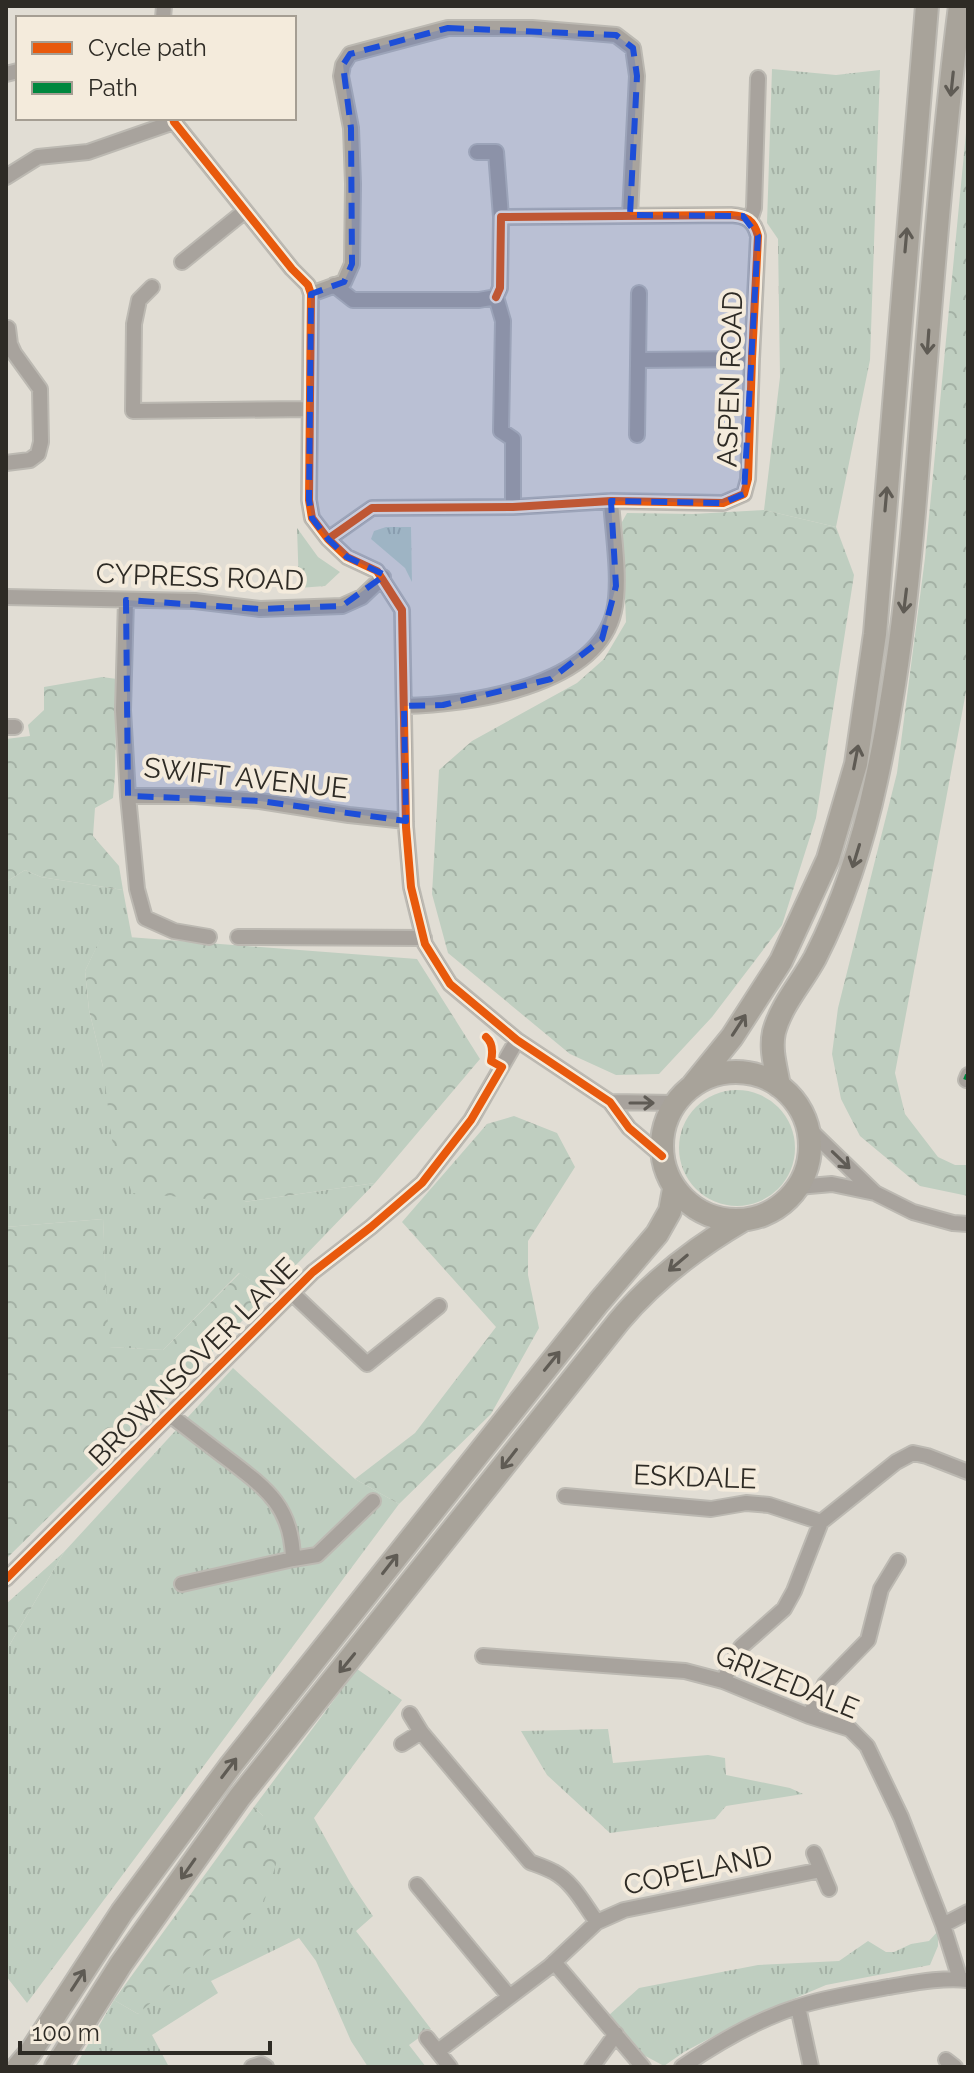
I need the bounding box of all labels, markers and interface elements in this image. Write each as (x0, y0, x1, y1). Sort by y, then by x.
legend (16, 16, 296, 120)
text: Cycle path (88, 33, 207, 62)
one-way arrow (944, 70, 959, 97)
text: Path (88, 73, 138, 102)
one-way arrow (899, 227, 914, 254)
street label: ASPEN ROAD (710, 290, 750, 468)
one-way arrow (920, 328, 935, 355)
one-way arrow (878, 486, 893, 513)
street label: CYPRESS ROAD (95, 557, 305, 597)
one-way arrow (898, 588, 913, 614)
one-way arrow (849, 745, 864, 771)
street label: SWIFT AVENUE (142, 751, 350, 805)
one-way arrow (848, 843, 862, 868)
one-way arrow (732, 1014, 748, 1037)
one-way arrow (628, 1095, 655, 1110)
one-way arrow (831, 1151, 851, 1170)
street label: BROWNSOVER LANE (82, 1251, 304, 1473)
one-way arrow (669, 1254, 689, 1272)
one-way arrow (543, 1351, 561, 1372)
one-way arrow (500, 1448, 517, 1469)
street label: ESKDALE (633, 1458, 757, 1496)
one-way arrow (382, 1554, 399, 1575)
street label: GRIZEDALE (711, 1638, 863, 1726)
one-way arrow (338, 1652, 355, 1673)
one-way arrow (220, 1758, 237, 1779)
street label: COPELAND (621, 1838, 775, 1902)
one-way arrow (180, 1857, 197, 1879)
one-way arrow (70, 1969, 86, 1991)
scale bar (20, 2005, 270, 2055)
text: 100 m (32, 2018, 100, 2047)

